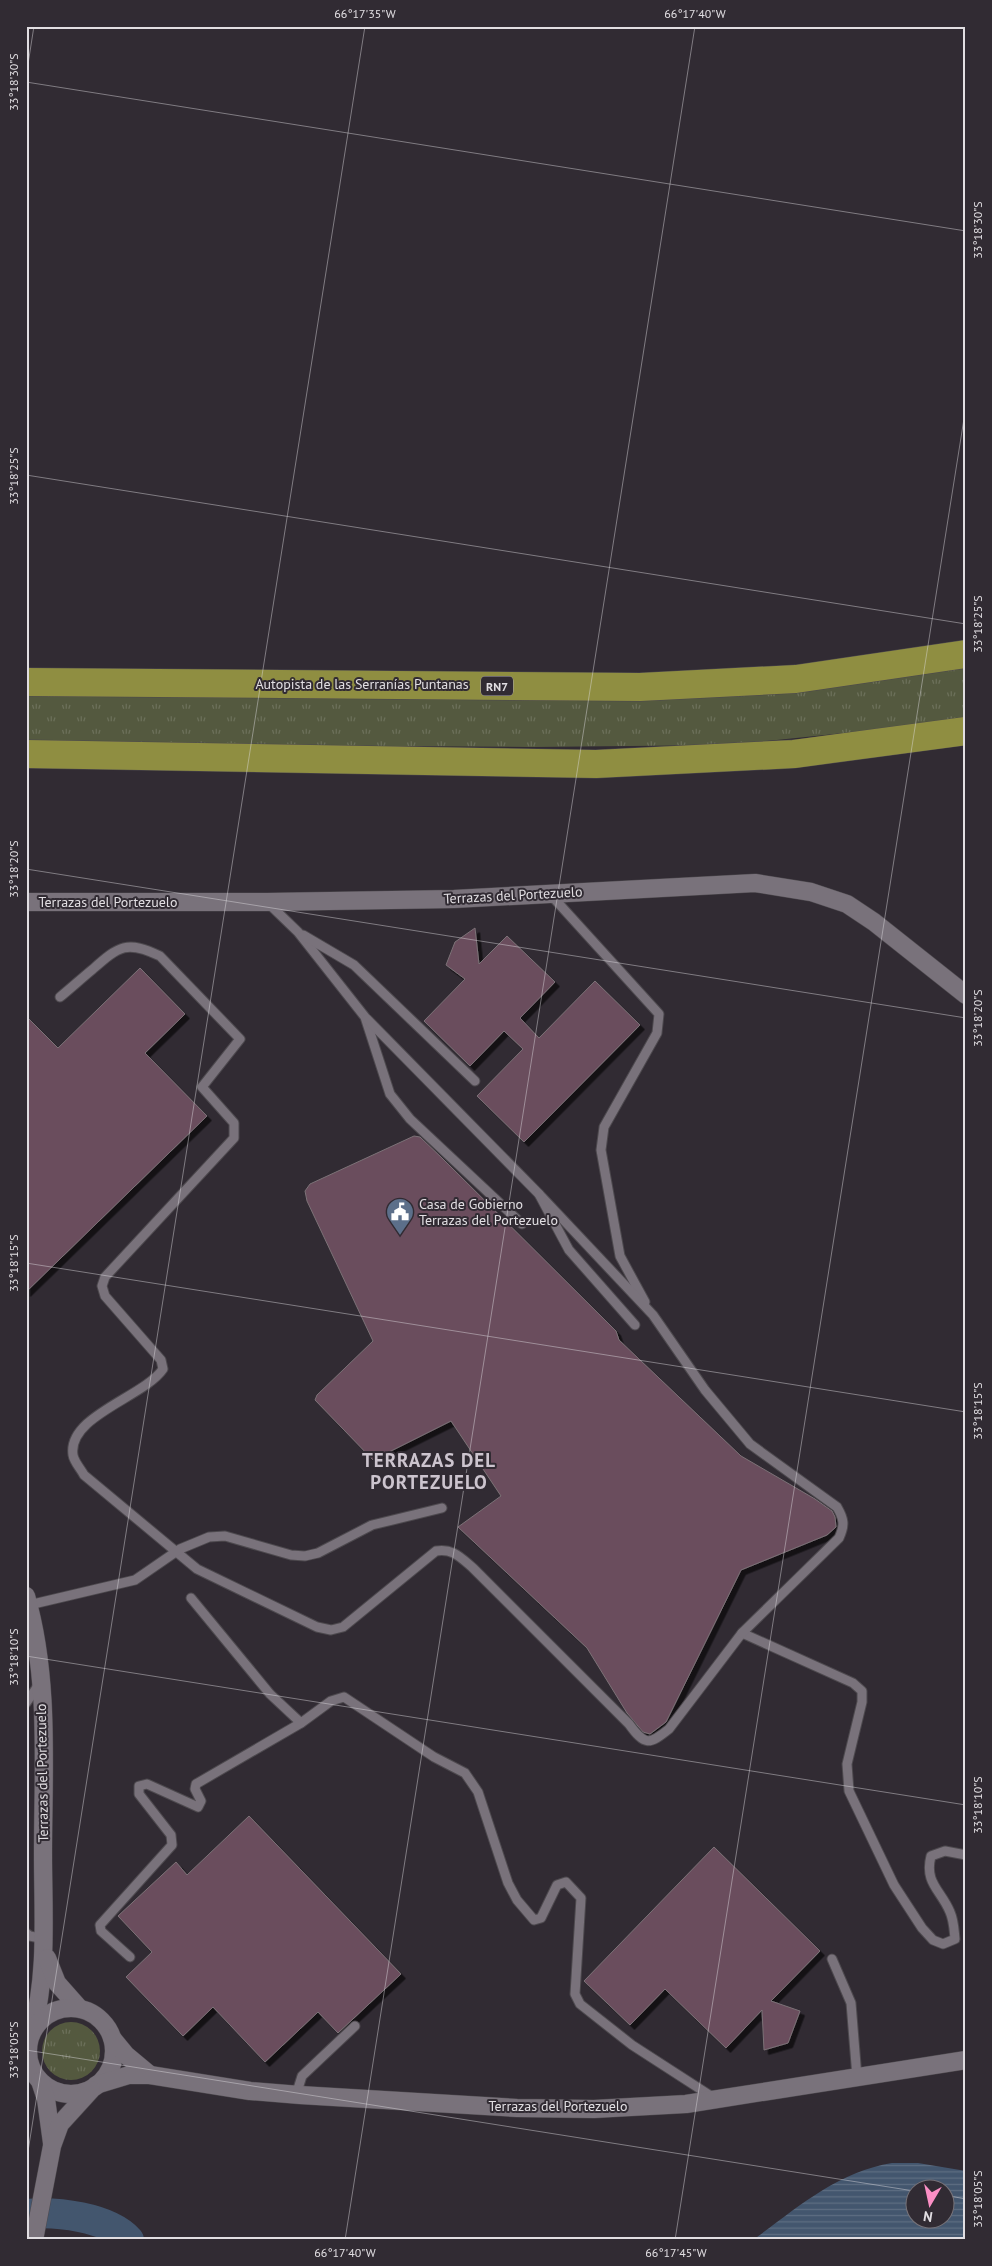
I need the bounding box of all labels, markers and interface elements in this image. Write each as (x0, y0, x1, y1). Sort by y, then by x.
text: 66°17'35"W (334, 6, 396, 21)
text: 66°17'40"W (664, 6, 726, 21)
text: 33°18'30"S (6, 53, 21, 111)
text: 33°18'30"S (970, 201, 985, 259)
text: 33°18'25"S (6, 447, 21, 505)
text: 33°18'25"S (970, 595, 985, 653)
street label: Autopista de las Serranías Puntanas (255, 675, 469, 693)
road number: RN7 (481, 676, 513, 696)
text: 33°18'20"S (6, 840, 21, 898)
street label: Terrazas del Portezuelo (443, 882, 583, 908)
street label: Terrazas del Portezuelo (39, 893, 177, 911)
text: 33°18'20"S (970, 989, 985, 1047)
place label: Casa de Gobierno Terrazas del Portezuelo (419, 1195, 558, 1229)
public building icon: Casa de Gobierno Terrazas del Portezuelo (385, 1197, 415, 1236)
text: 33°18'15"S (6, 1234, 21, 1292)
text: 33°18'15"S (970, 1382, 985, 1440)
district label: TERRAZAS DEL PORTEZUELO (362, 1448, 496, 1494)
text: 33°18'10"S (6, 1628, 21, 1686)
street label: Terrazas del Portezuelo (32, 1703, 52, 1843)
text: 33°18'10"S (970, 1776, 985, 1834)
text: 33°18'05"S (6, 2021, 21, 2079)
street label: Terrazas del Portezuelo (489, 2097, 627, 2115)
text: 33°18'05"S (970, 2170, 985, 2228)
north arrow (904, 2178, 954, 2228)
text: N (922, 2207, 934, 2226)
text: 66°17'40"W (314, 2245, 376, 2260)
text: 66°17'45"W (645, 2245, 707, 2260)

